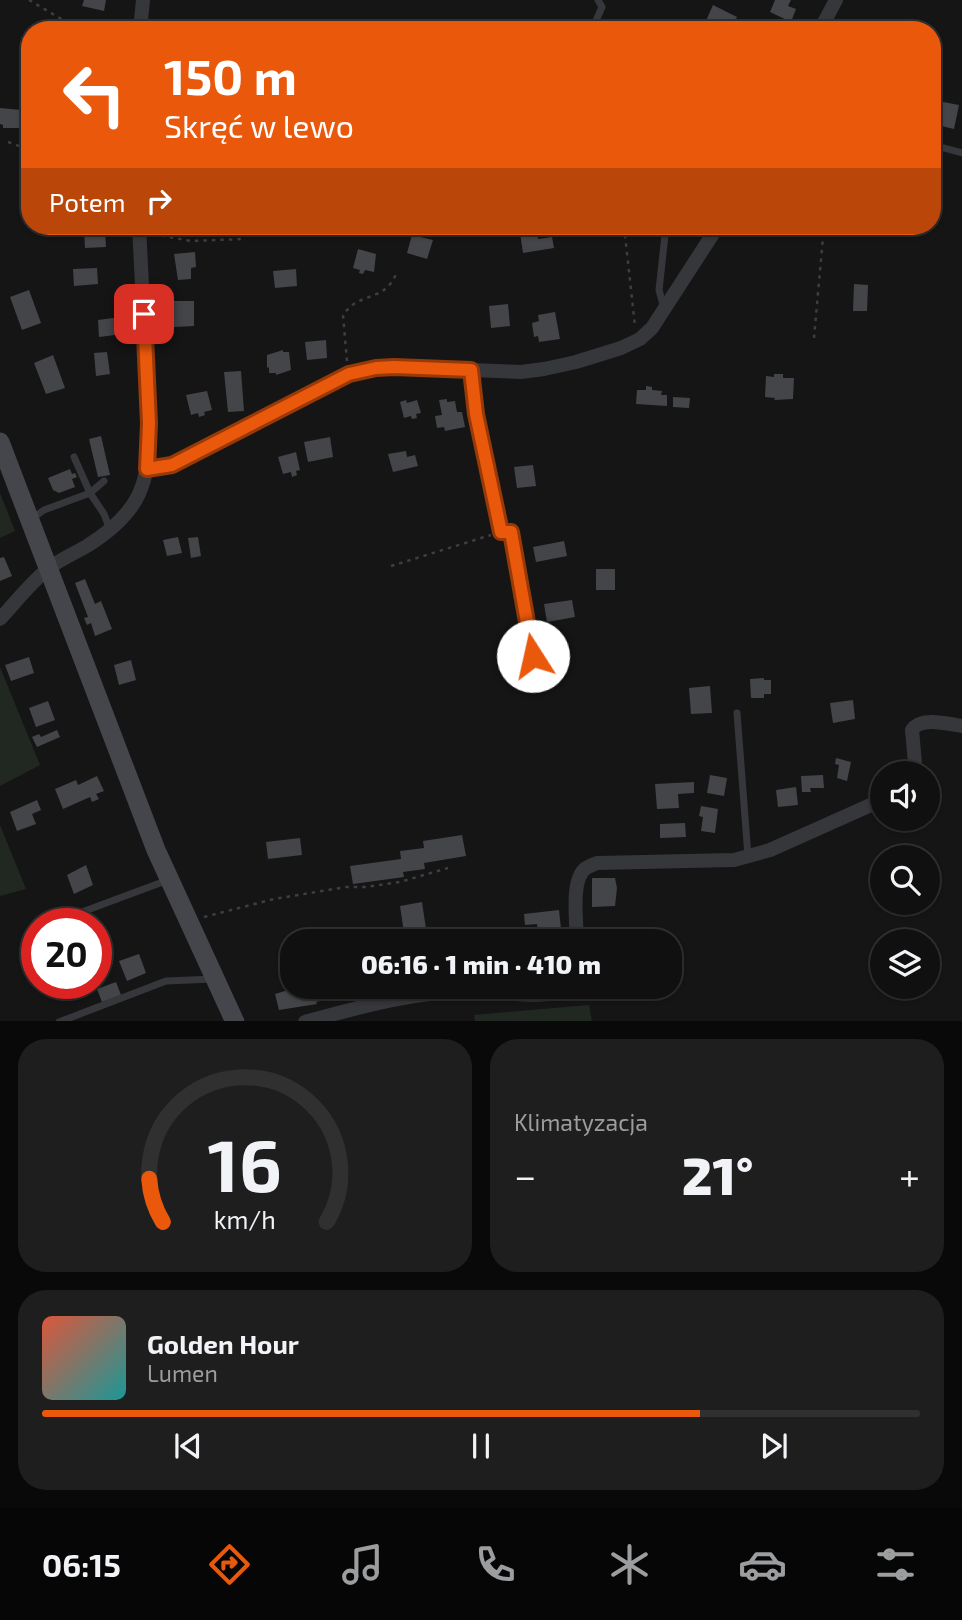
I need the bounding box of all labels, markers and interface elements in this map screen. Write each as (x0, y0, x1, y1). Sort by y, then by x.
text: 150 m (164, 46, 297, 105)
icon: left (49, 49, 140, 140)
text: Skręć w lewo (164, 106, 354, 144)
icon: right (140, 182, 178, 220)
text: Potem (49, 186, 126, 217)
pin (114, 284, 174, 344)
icon: arrive (125, 295, 163, 333)
position arrow (496, 619, 570, 693)
map controls (870, 761, 940, 999)
button: sound (870, 761, 940, 831)
button: search (870, 845, 940, 915)
speed limit sign: 20 (21, 908, 112, 999)
button: layers (870, 929, 940, 999)
text: 06:16 · 1 min · 410 m (361, 948, 601, 979)
text: Klimatyzacja (514, 1108, 648, 1136)
text: 16 (208, 1119, 282, 1207)
text: 21° (682, 1143, 753, 1205)
text: − (514, 1152, 536, 1198)
text: + (899, 1152, 920, 1198)
text: km/h (214, 1203, 276, 1233)
text: Golden Hour (147, 1328, 299, 1359)
text: Lumen (147, 1359, 218, 1387)
icon: previous (169, 1427, 207, 1465)
icon: pause (462, 1427, 500, 1465)
icon: next (755, 1427, 793, 1465)
icon: directions (205, 1540, 254, 1589)
icon: music (338, 1540, 387, 1589)
icon: phone (471, 1540, 520, 1589)
icon: climate (605, 1540, 654, 1589)
icon: car (738, 1540, 787, 1589)
icon: filters (871, 1540, 920, 1589)
text: 06:15 (42, 1545, 121, 1583)

